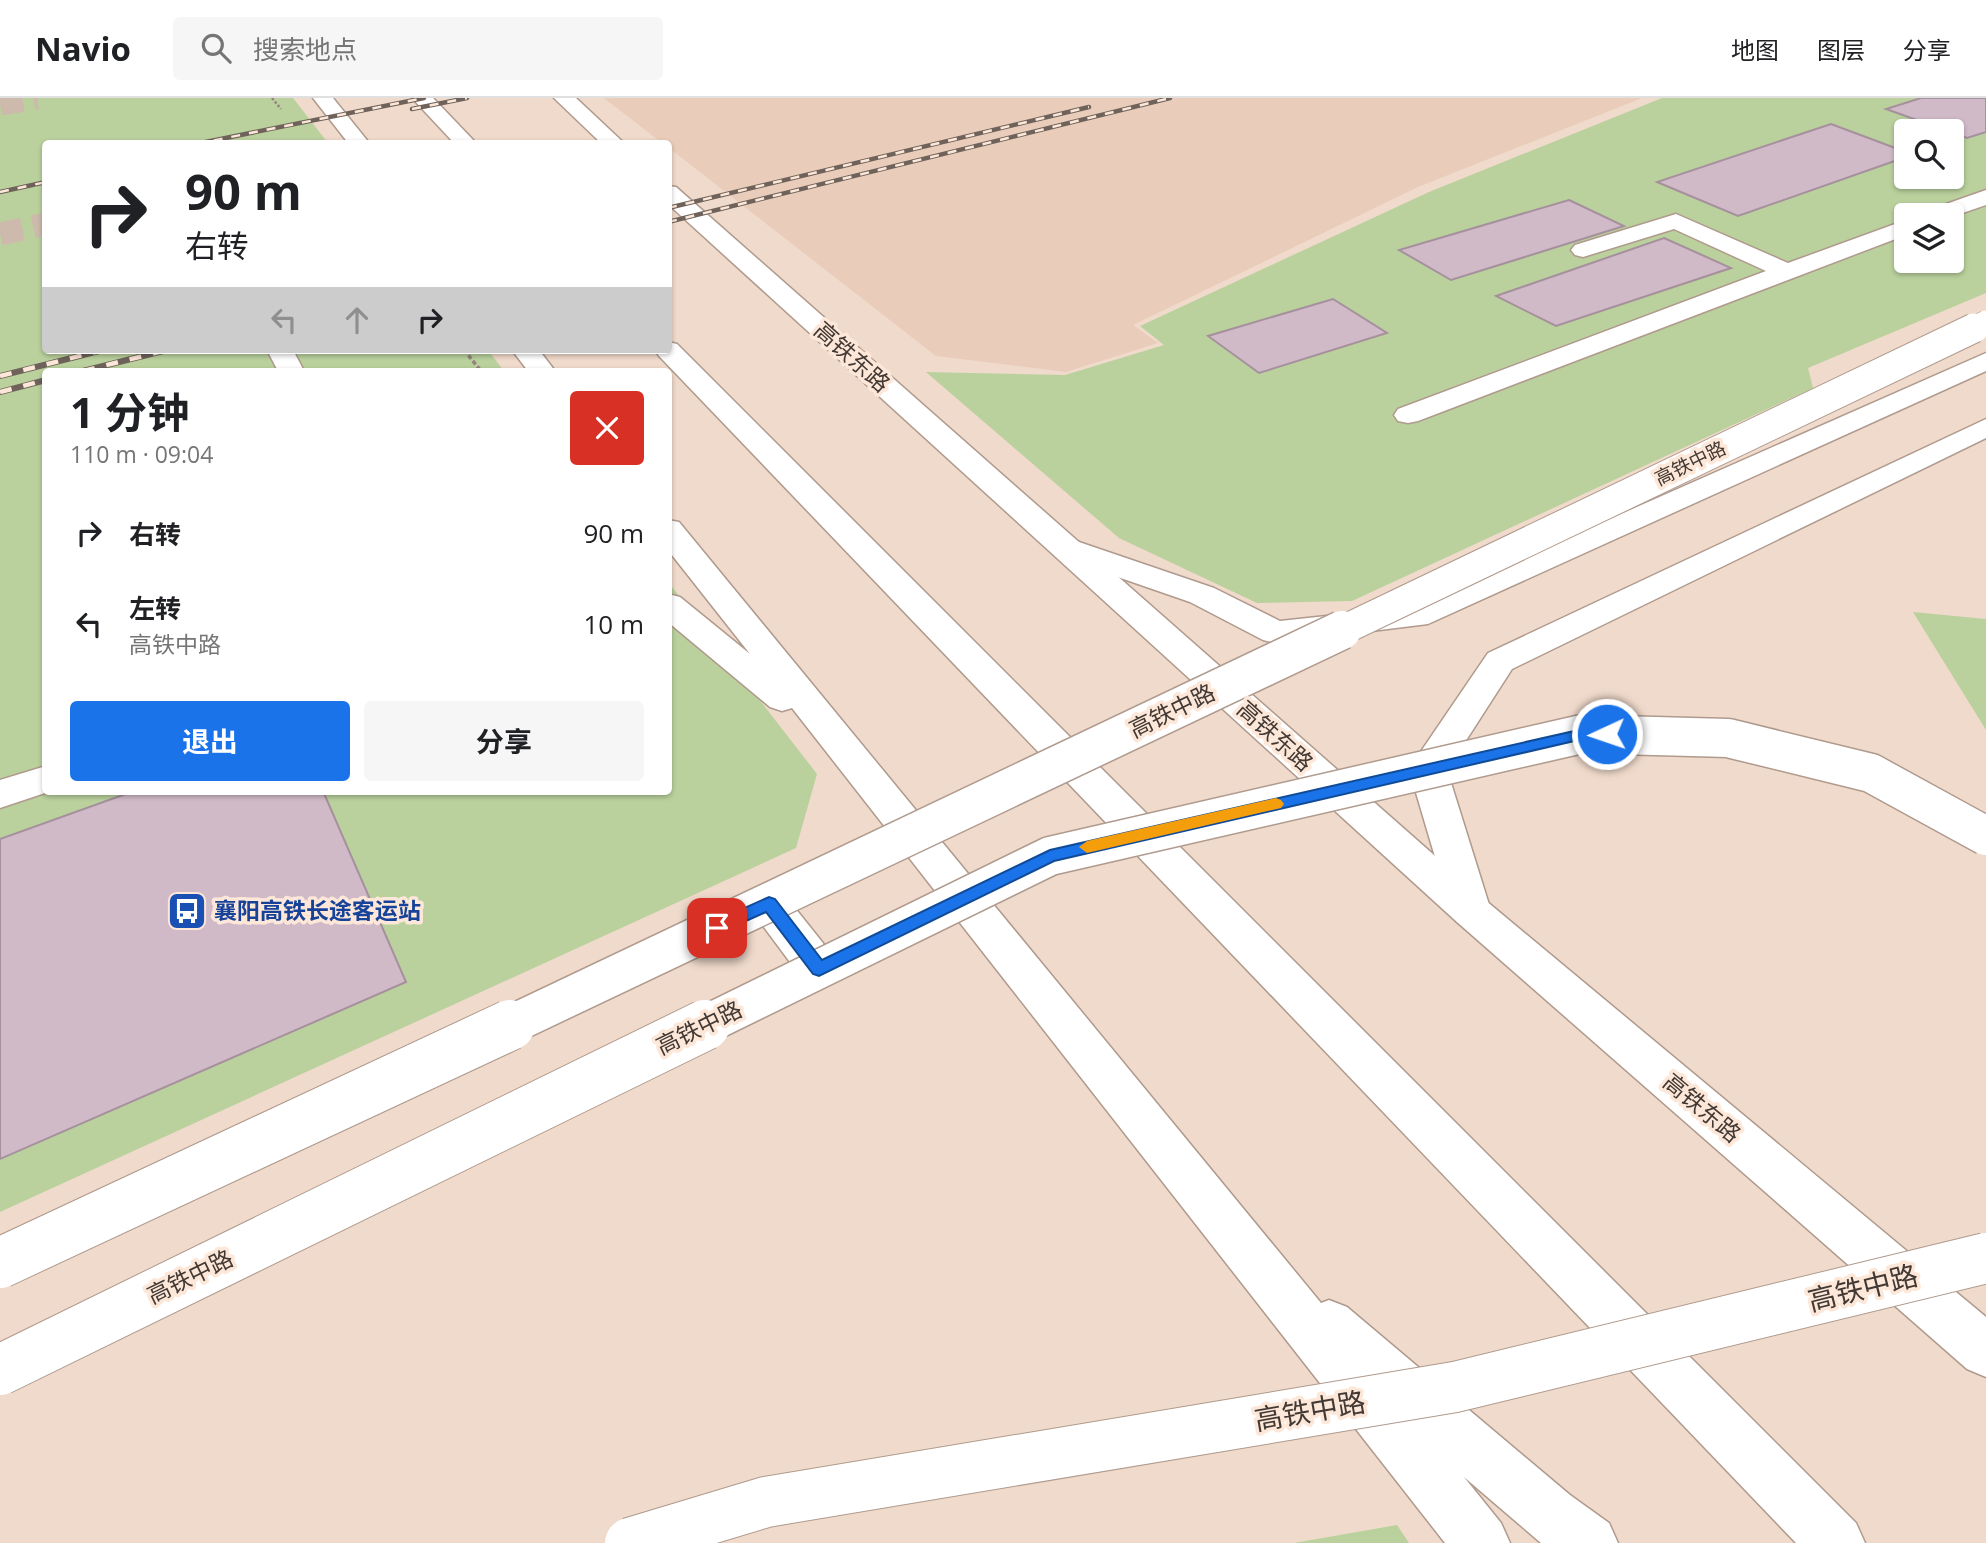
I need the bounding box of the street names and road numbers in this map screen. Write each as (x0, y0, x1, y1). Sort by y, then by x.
street label: 高铁东路 (808, 314, 898, 399)
street label: 高铁中路 (1650, 435, 1730, 491)
street label: 高铁中路 (1123, 676, 1220, 745)
street label: 高铁东路 (1231, 693, 1321, 778)
street label: 高铁中路 (650, 993, 747, 1062)
street label: 高铁东路 (1657, 1065, 1748, 1149)
street label: 高铁中路 (141, 1242, 238, 1311)
street label: 高铁中路 (1804, 1255, 1922, 1319)
street label: 高铁中路 (1251, 1382, 1368, 1438)

